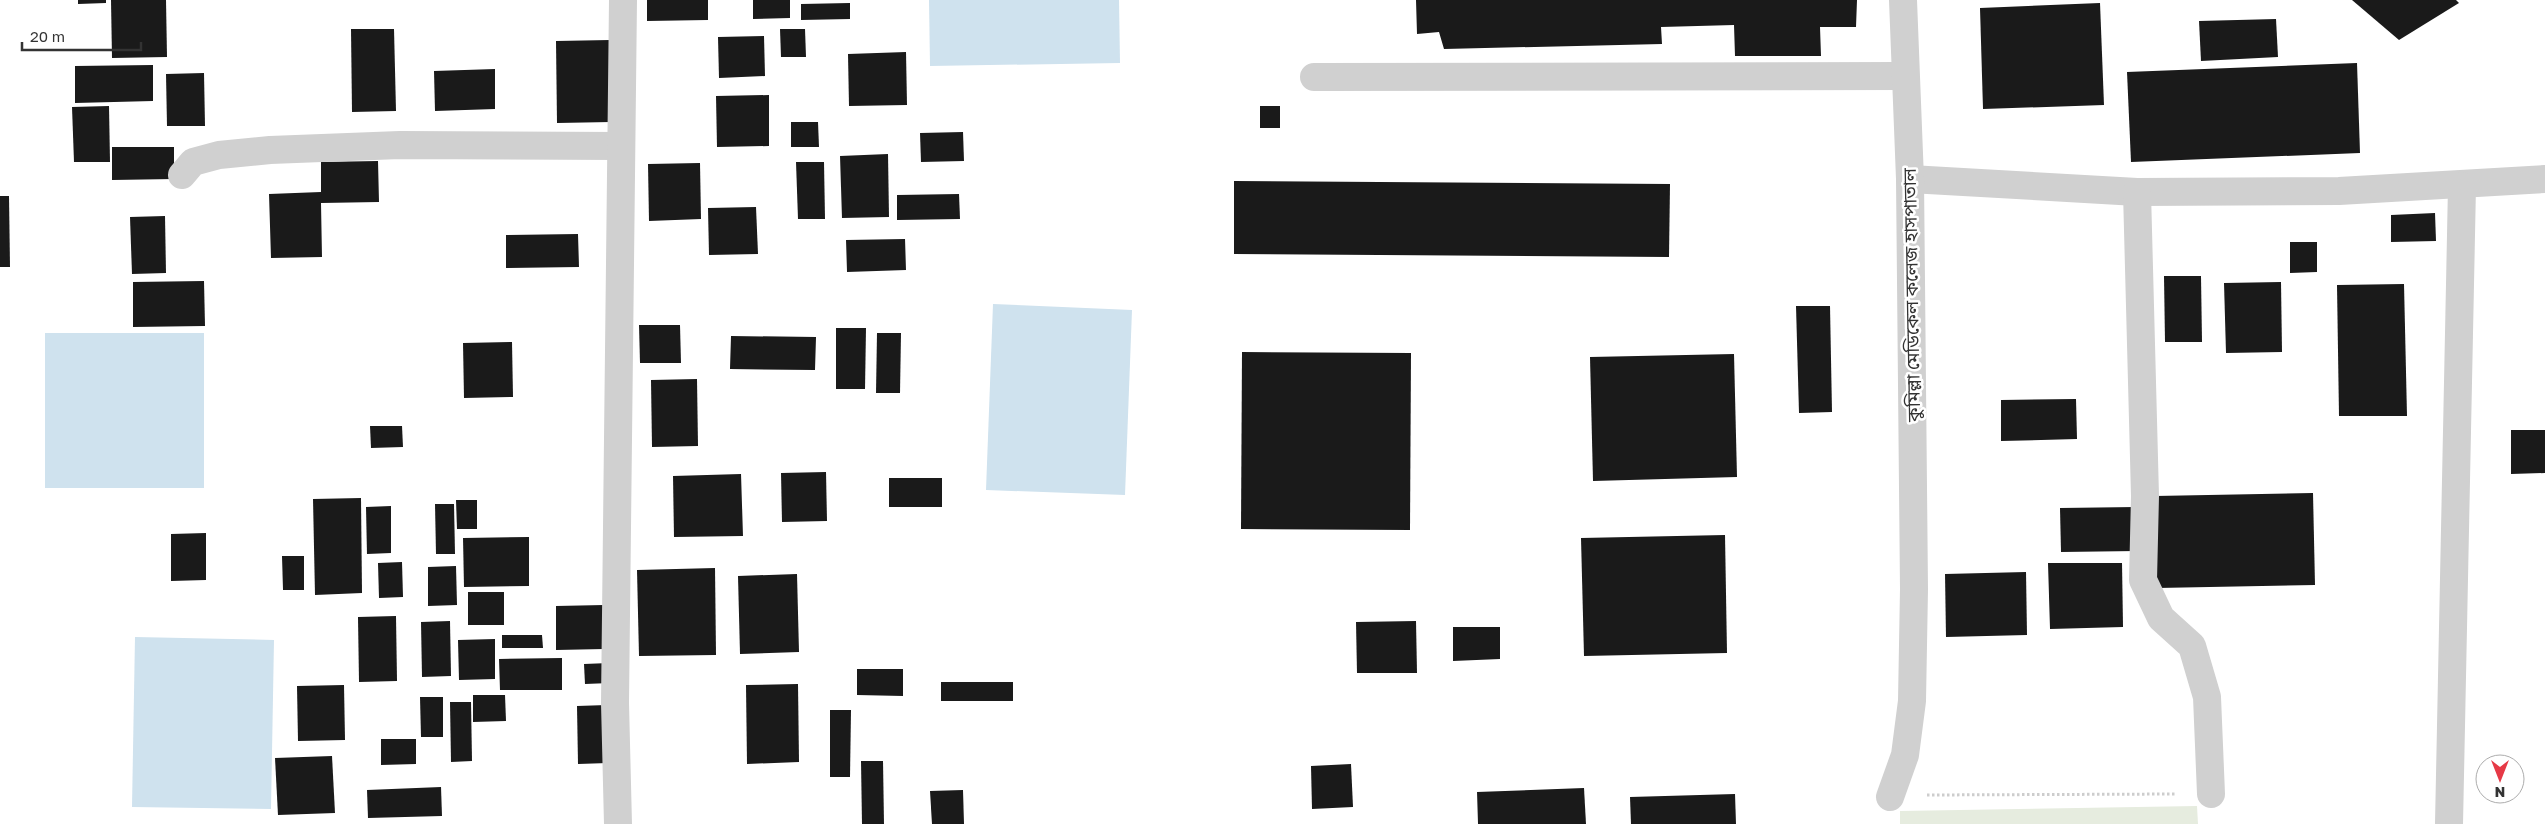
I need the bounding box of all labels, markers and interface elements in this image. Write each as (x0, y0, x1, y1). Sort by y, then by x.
scale bar (22, 20, 141, 52)
text: 20 m (30, 27, 65, 45)
street label: কুমিল্লা মেডিকেল কলেজ হাসপাতাল (1898, 167, 1925, 423)
north arrow (2475, 754, 2525, 804)
text: N (2495, 784, 2505, 801)

